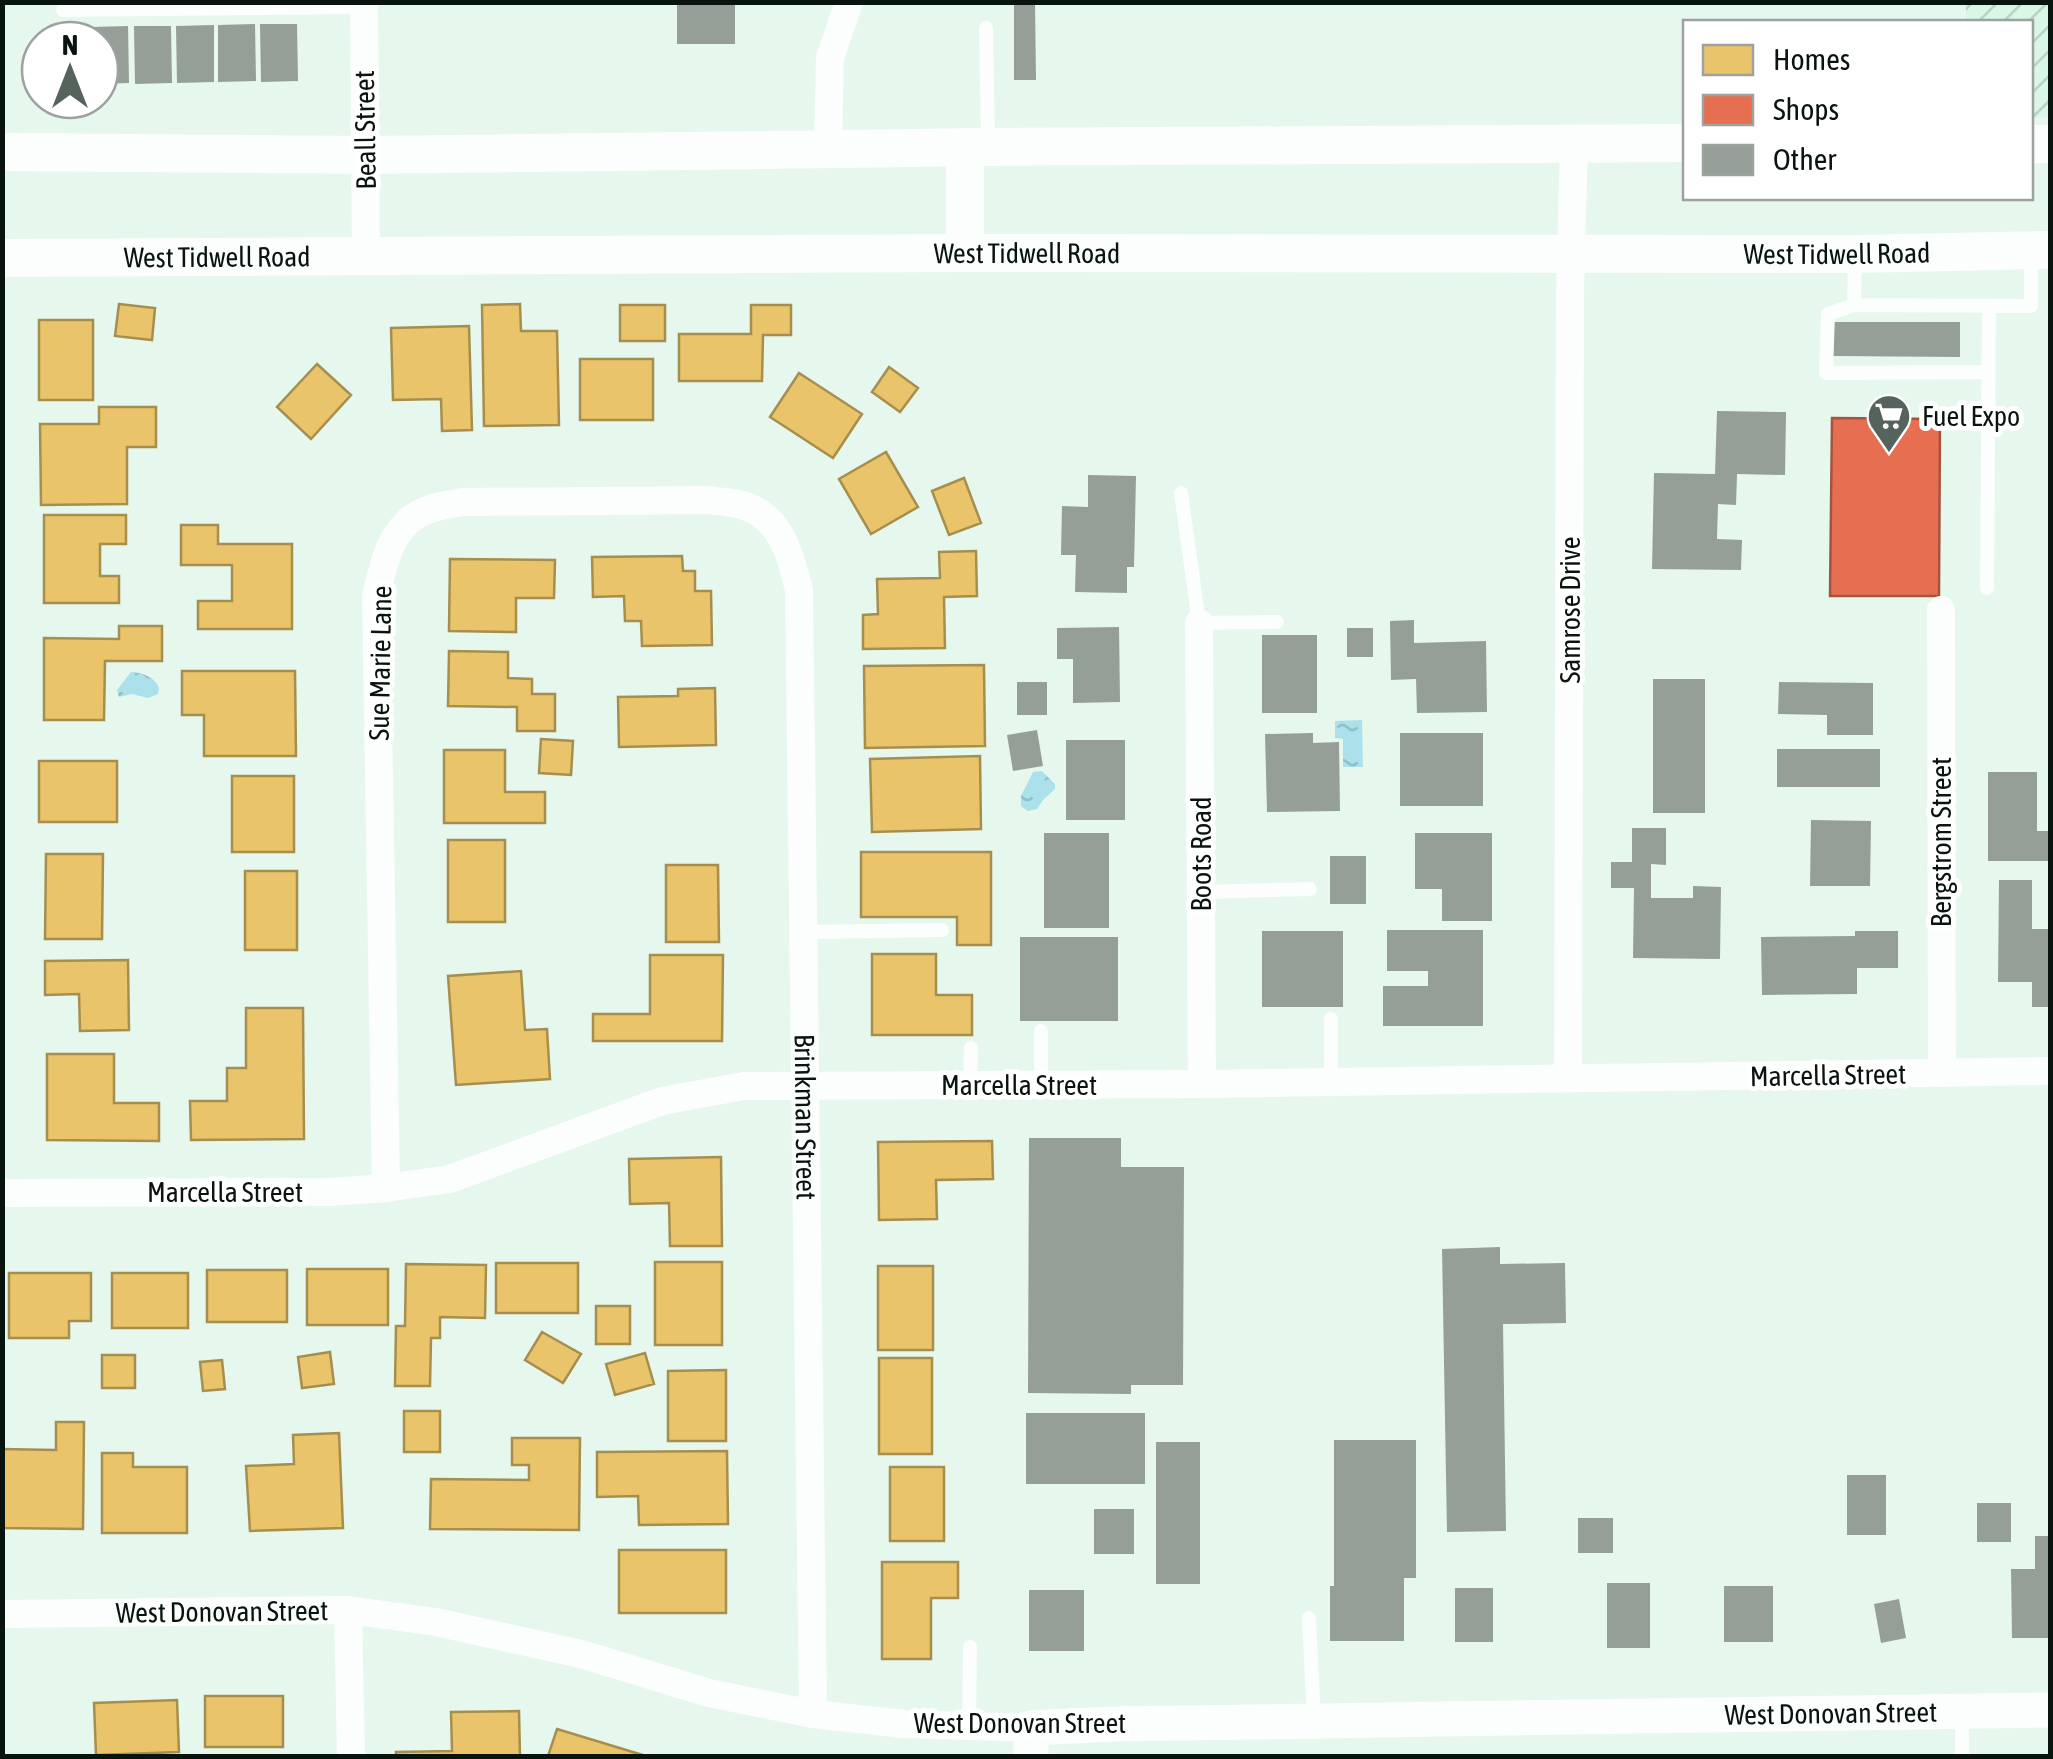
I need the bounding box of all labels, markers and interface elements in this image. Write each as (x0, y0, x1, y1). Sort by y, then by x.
north arrow (20, 20, 120, 120)
legend (1683, 20, 2033, 200)
text: N (62, 29, 78, 61)
text: Homes (1773, 42, 1850, 76)
street label: Beall Street (348, 70, 382, 190)
text: Shops (1773, 92, 1839, 126)
text: Other (1773, 142, 1837, 176)
street label: West Tidwell Road (1744, 236, 1931, 270)
street label: West Tidwell Road (933, 237, 1120, 269)
street label: West Tidwell Road (124, 240, 310, 273)
supermarket icon: Fuel Expo (1866, 393, 1912, 454)
place label: Fuel Expo (1922, 400, 2020, 432)
street label: Samrose Drive (1554, 536, 1586, 684)
street label: Sue Marie Lane (363, 585, 397, 741)
street label: Bergstrom Street (1925, 757, 1957, 927)
street label: Boots Road (1185, 797, 1217, 911)
street label: Brinkman Street (789, 1034, 823, 1200)
street label: Marcella Street (1750, 1058, 1906, 1092)
street label: Marcella Street (941, 1069, 1097, 1101)
street label: Marcella Street (147, 1176, 303, 1208)
street label: West Donovan Street (116, 1594, 328, 1629)
street label: West Donovan Street (1724, 1696, 1937, 1731)
street label: West Donovan Street (914, 1707, 1126, 1739)

